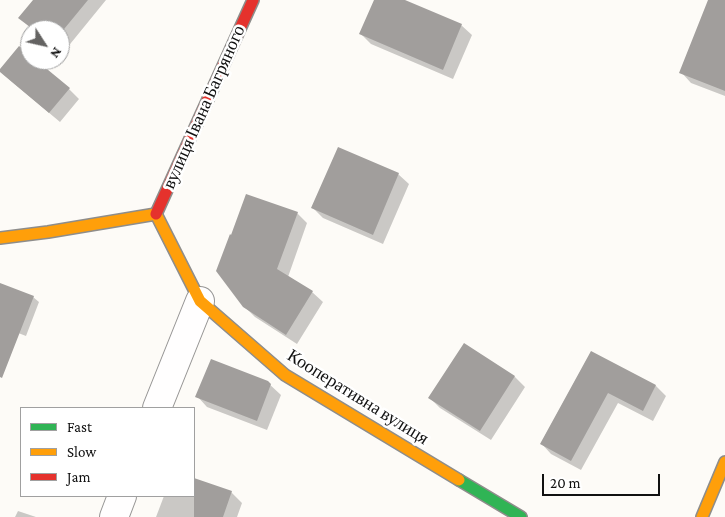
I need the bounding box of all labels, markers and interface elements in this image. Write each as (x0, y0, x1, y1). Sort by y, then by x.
north arrow (20, 20, 70, 70)
street label: вулиця Івана Багряного (158, 22, 250, 192)
text: N (47, 45, 66, 62)
street label: Кооперативна вулиця (283, 345, 433, 449)
legend (20, 407, 195, 497)
text: Fast (67, 419, 92, 435)
text: Slow (67, 444, 96, 460)
scale bar (545, 464, 662, 496)
text: Jam (67, 469, 90, 485)
text: 20 m (550, 475, 581, 491)

